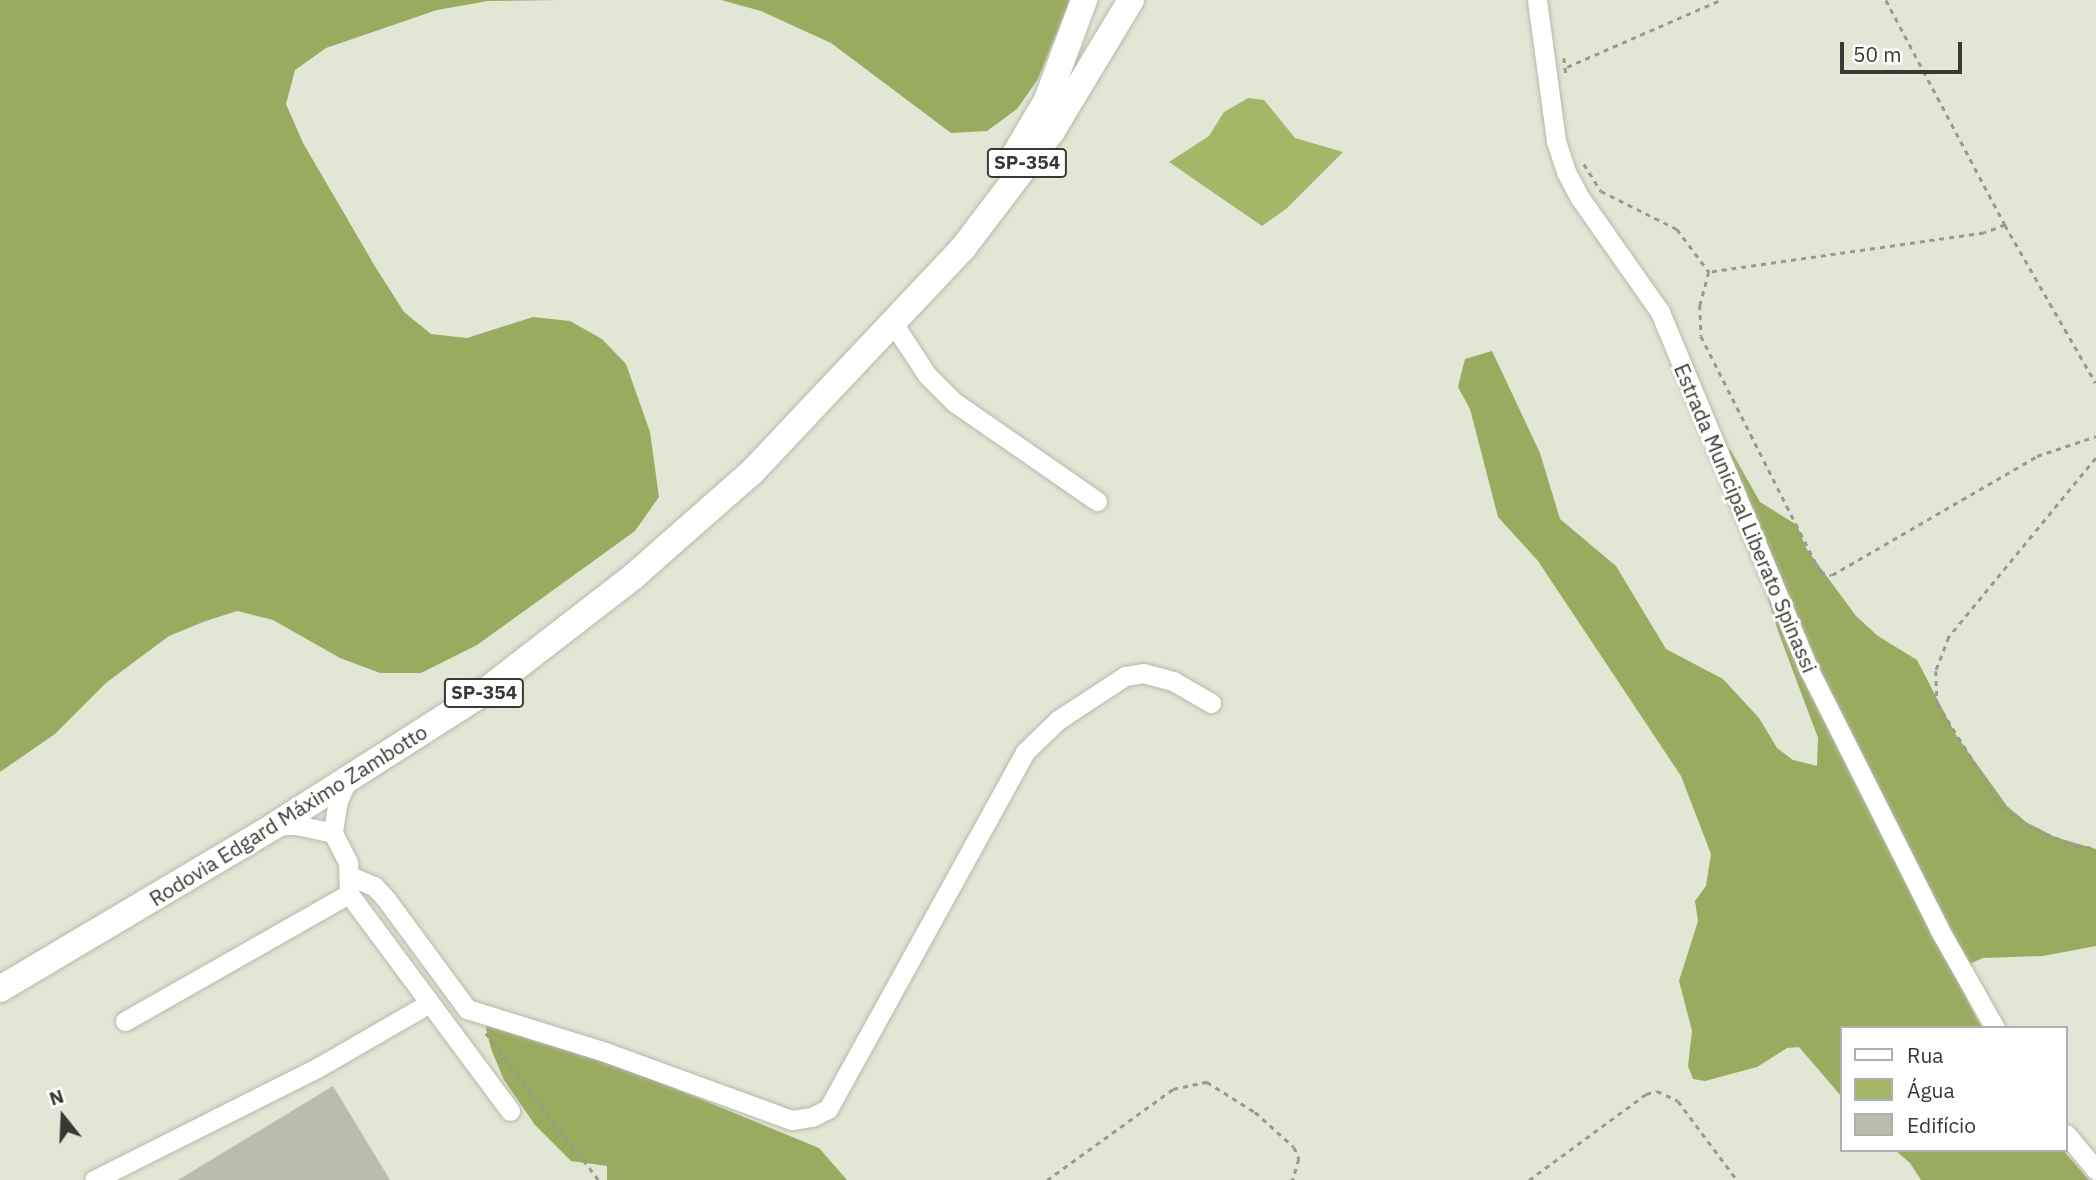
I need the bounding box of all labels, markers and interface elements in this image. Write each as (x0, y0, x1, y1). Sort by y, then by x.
scale bar (1844, 28, 1966, 72)
text: 50 m (1853, 40, 1902, 68)
road number: SP-354 (987, 148, 1067, 178)
street label: Estrada Municipal Liberato Spinassi (1669, 360, 1823, 676)
road number: SP-354 (444, 678, 524, 708)
street label: Rodovia Edgard Máximo Zambotto (144, 719, 432, 911)
legend (1840, 1026, 2068, 1152)
text: Rua (1907, 1041, 1944, 1069)
text: Água (1907, 1076, 1955, 1104)
north arrow (28, 1082, 98, 1152)
text: N (46, 1083, 67, 1111)
text: Edifício (1907, 1111, 1976, 1139)

